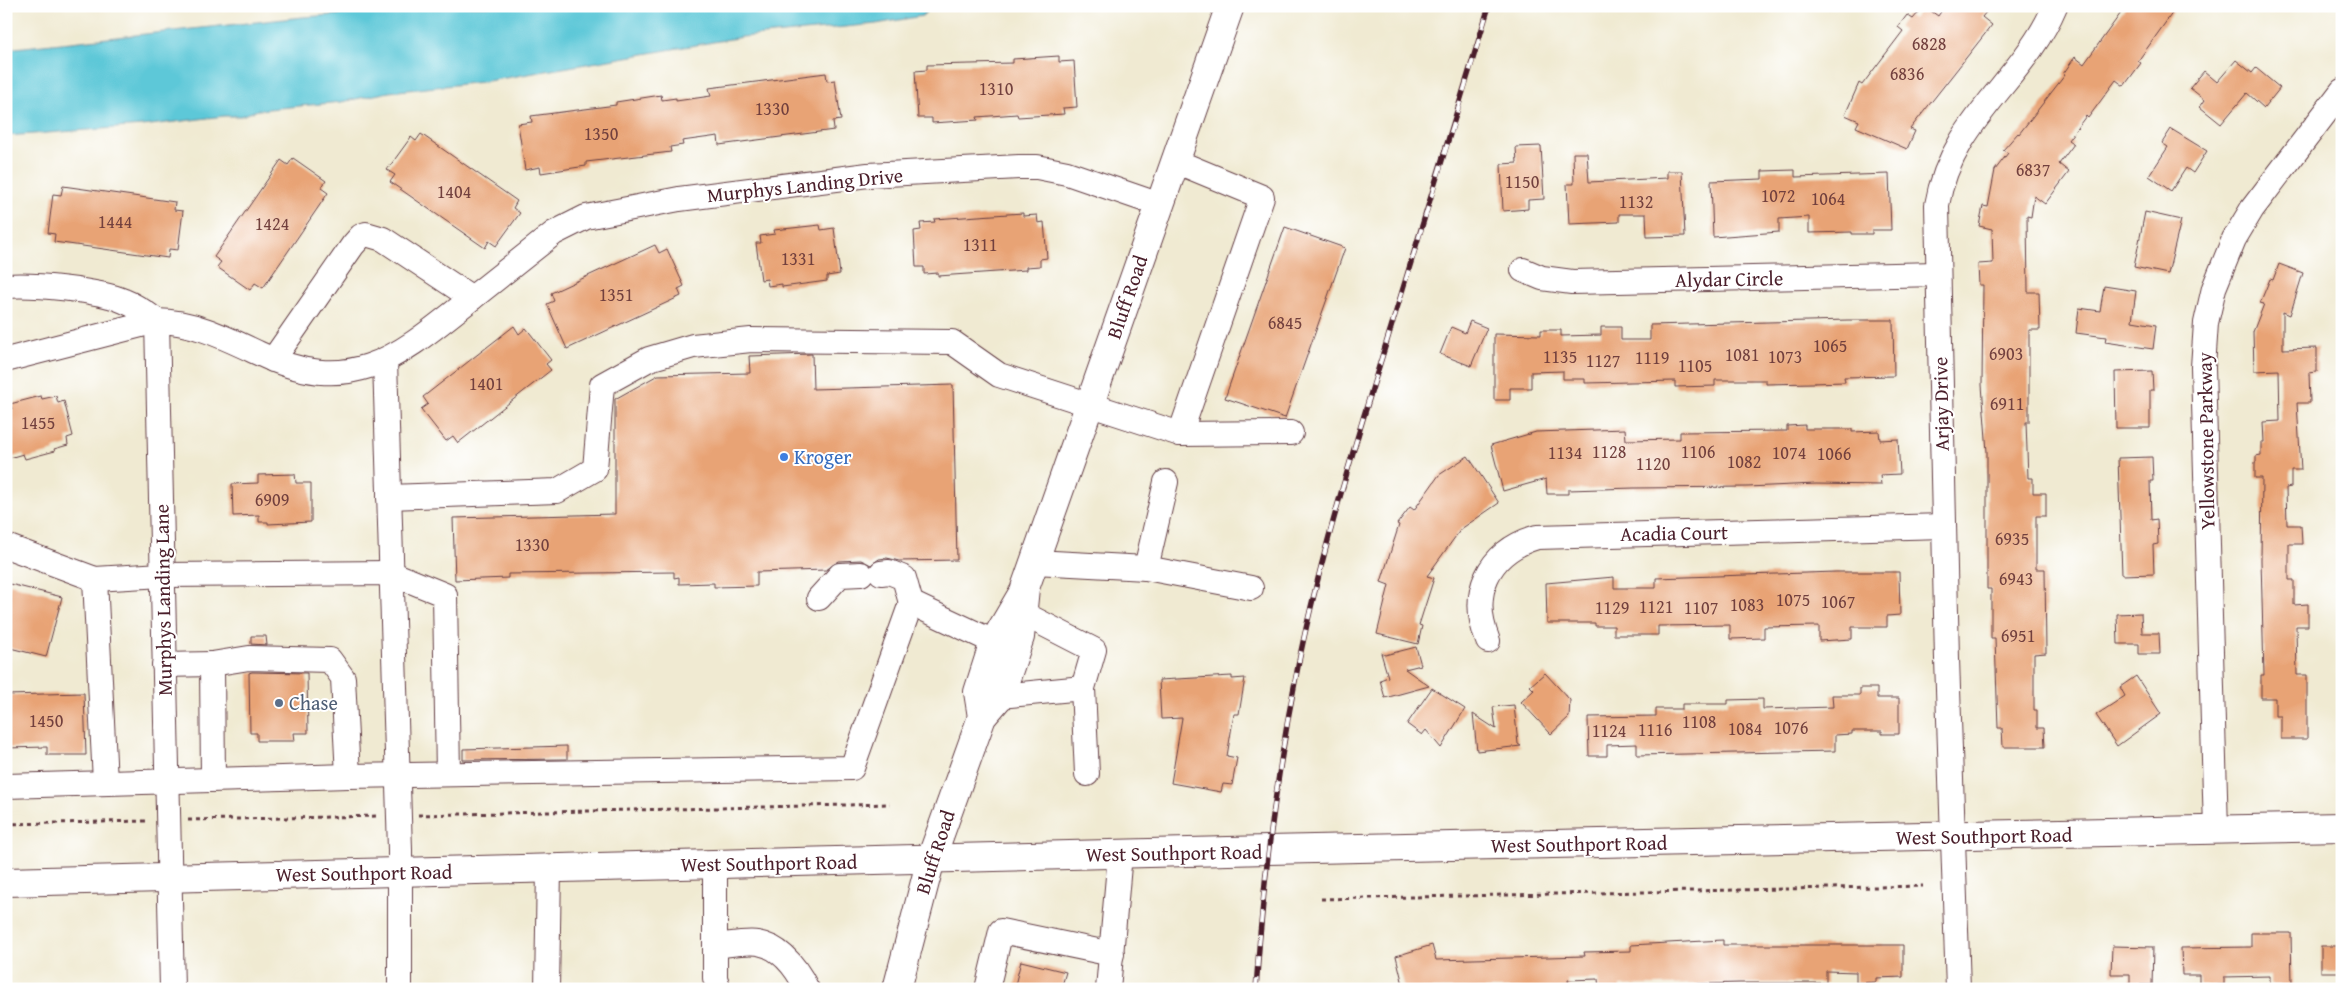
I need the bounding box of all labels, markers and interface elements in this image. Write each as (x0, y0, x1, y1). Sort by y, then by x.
house number: 6828 (1912, 30, 1946, 57)
house number: 6836 (1890, 60, 1924, 87)
house number: 1310 (979, 75, 1014, 102)
house number: 1330 (755, 95, 790, 122)
house number: 1350 (584, 120, 619, 147)
house number: 6837 (2016, 156, 2050, 183)
street label: Murphys Landing Drive (705, 160, 904, 209)
house number: 1150 (1505, 168, 1540, 195)
house number: 1404 (437, 178, 471, 205)
house number: 1072 (1761, 182, 1795, 209)
house number: 1064 (1811, 185, 1845, 212)
house number: 1132 (1619, 188, 1653, 215)
house number: 1444 (98, 208, 132, 235)
house number: 1424 (255, 210, 289, 237)
house number: 1311 (963, 231, 997, 258)
house number: 1331 (781, 245, 815, 272)
street label: Bluff Road (1099, 251, 1154, 343)
street label: Alydar Circle (1675, 263, 1783, 294)
house number: 1351 (599, 281, 633, 308)
house number: 6845 (1268, 309, 1302, 336)
house number: 1065 (1813, 332, 1847, 359)
house number: 6903 (1989, 340, 2023, 367)
house number: 1081 (1725, 341, 1759, 368)
house number: 1135 (1543, 343, 1577, 370)
house number: 1073 (1768, 343, 1802, 370)
house number: 1119 (1635, 344, 1669, 371)
house number: 1127 (1586, 347, 1620, 374)
house number: 1105 (1678, 352, 1712, 379)
street label: Yellowstone Parkway (2189, 352, 2222, 530)
street label: Arjay Drive (1925, 357, 1956, 451)
house number: 1401 (469, 370, 503, 397)
house number: 6911 (1990, 390, 2024, 417)
house number: 1455 (21, 409, 55, 436)
house number: 1128 (1592, 438, 1626, 465)
house number: 1106 (1681, 438, 1715, 465)
house number: 1134 (1548, 439, 1582, 466)
house number: 1074 (1772, 439, 1806, 466)
house number: 1066 (1817, 440, 1851, 467)
place label: Kroger (794, 442, 852, 471)
house number: 1082 (1727, 448, 1761, 475)
house number: 1120 (1636, 450, 1671, 477)
marker: Kroger (778, 451, 790, 463)
house number: 6909 (255, 486, 289, 513)
street label: Murphys Landing Lane (146, 504, 179, 696)
street label: Acadia Court (1620, 517, 1728, 548)
house number: 6935 (1995, 525, 2029, 552)
house number: 1330 (515, 531, 550, 558)
house number: 6943 (1999, 565, 2033, 592)
house number: 1075 (1776, 586, 1810, 613)
house number: 1067 (1821, 588, 1855, 615)
house number: 1083 (1730, 591, 1764, 618)
house number: 1121 (1639, 593, 1673, 620)
house number: 1129 (1595, 594, 1629, 621)
house number: 1107 (1684, 594, 1718, 621)
house number: 6951 (2001, 622, 2035, 649)
place label: Chase (289, 688, 338, 717)
marker: Chase (273, 697, 285, 709)
house number: 1450 (29, 707, 64, 734)
house number: 1108 (1682, 708, 1716, 735)
house number: 1076 (1774, 714, 1808, 741)
house number: 1084 (1728, 715, 1762, 742)
house number: 1116 (1638, 716, 1672, 743)
house number: 1124 (1592, 717, 1626, 744)
street label: Bluff Road (907, 806, 962, 898)
street label: West Southport Road (1895, 819, 2073, 852)
street label: West Southport Road (1490, 827, 1668, 860)
street label: West Southport Road (1085, 836, 1263, 869)
street label: West Southport Road (680, 846, 858, 879)
street label: West Southport Road (275, 856, 453, 889)

